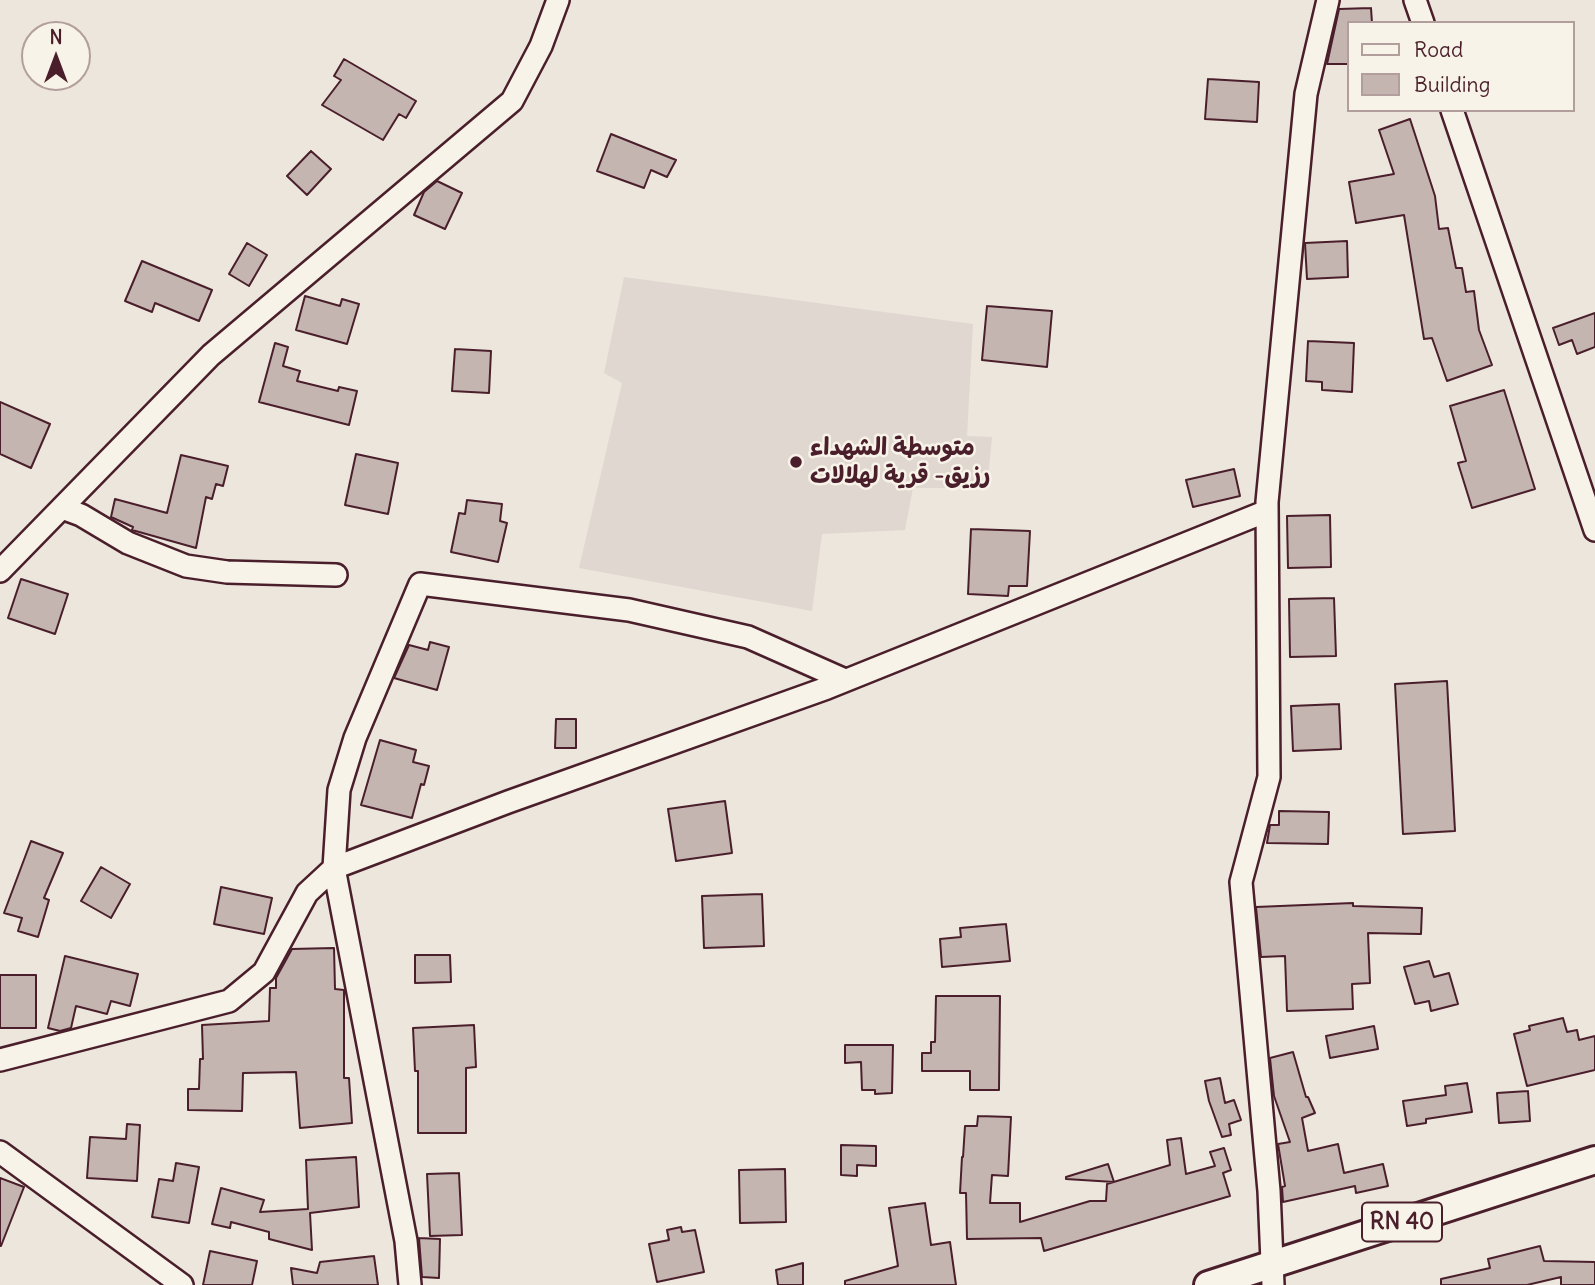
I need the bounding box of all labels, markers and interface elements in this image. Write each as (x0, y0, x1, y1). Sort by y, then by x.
north arrow (21, 21, 91, 91)
legend (1346, 21, 1574, 112)
text: N (49, 25, 63, 49)
text: Road (1414, 36, 1463, 63)
text: Building (1414, 71, 1490, 98)
place label: متوسطة الشهداء رزيق- قرية لهلالات (810, 434, 990, 490)
marker: متوسطة الشهداء رزيق- قرية لهلالات (788, 454, 804, 470)
road number: RN 40 (1362, 1203, 1442, 1242)

